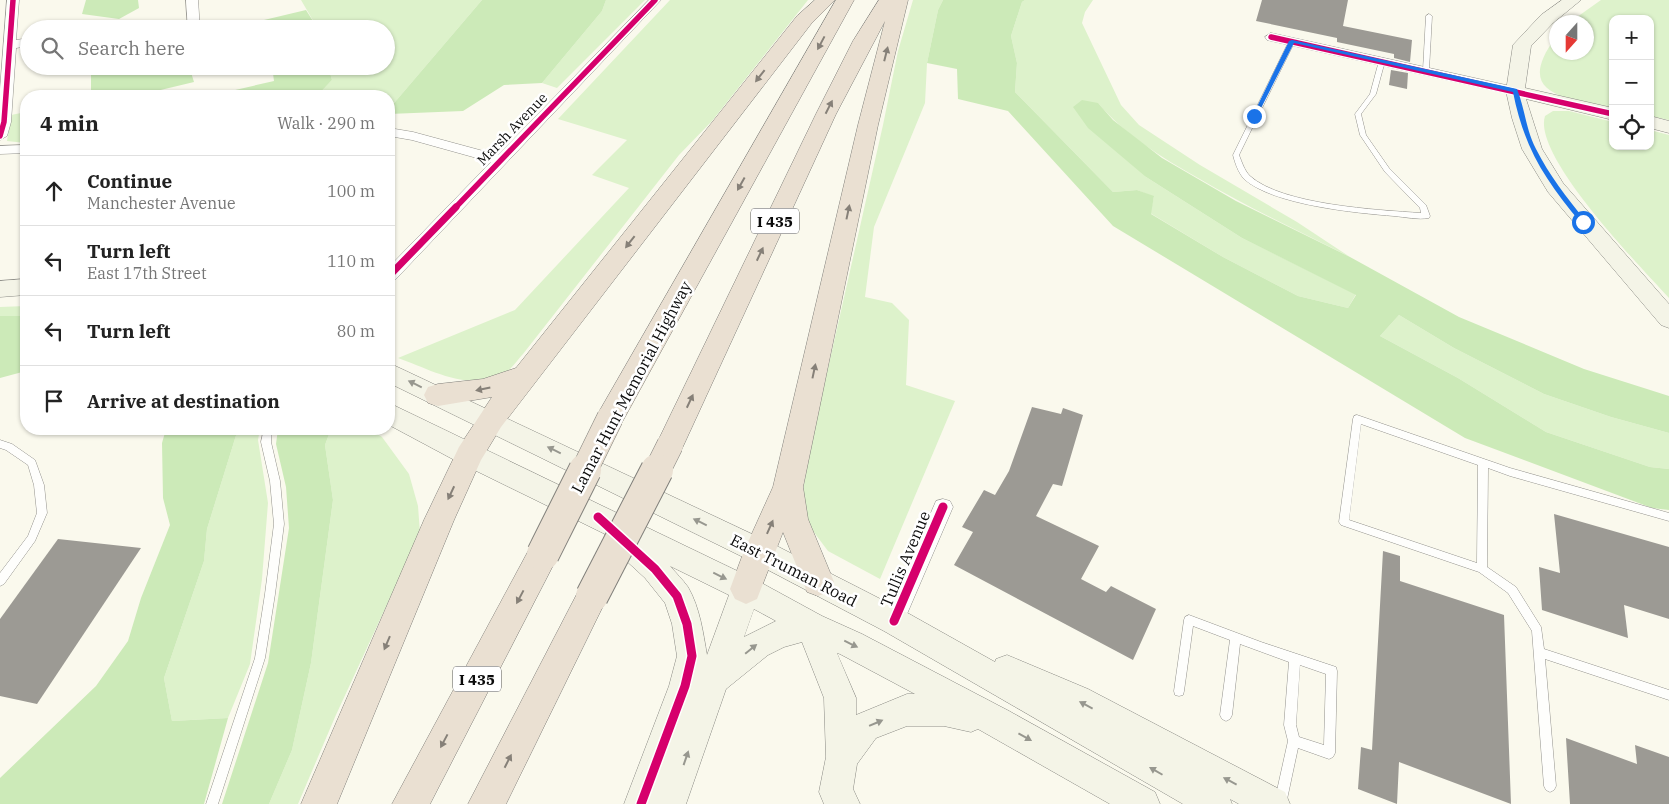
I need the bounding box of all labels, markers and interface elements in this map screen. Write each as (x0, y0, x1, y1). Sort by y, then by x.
north arrow (1549, 15, 1594, 60)
map controls (1609, 15, 1654, 150)
button: + (1609, 15, 1654, 60)
search box (20, 20, 395, 75)
icon: search (38, 34, 66, 62)
one-way arrow (817, 35, 825, 50)
text: Search here (78, 36, 185, 60)
one-way arrow (882, 47, 890, 62)
button: − (1609, 60, 1654, 105)
one-way arrow (755, 69, 766, 82)
street label: Marsh Avenue (473, 89, 551, 169)
one-way arrow (825, 100, 833, 114)
route end (1243, 105, 1266, 128)
button: locate (1609, 105, 1654, 150)
text: 4 min (40, 109, 99, 137)
text: Walk · 290 m (277, 113, 375, 133)
text: Continue (87, 169, 172, 193)
icon: ahead (40, 177, 68, 205)
one-way arrow (737, 178, 746, 191)
text: 100 m (327, 181, 375, 201)
text: Manchester Avenue (87, 193, 236, 213)
one-way arrow (844, 205, 852, 220)
road number: I 435 (751, 208, 799, 234)
route start (1572, 211, 1595, 234)
one-way arrow (625, 235, 636, 248)
text: Turn left (87, 239, 170, 263)
icon: left (40, 247, 68, 275)
one-way arrow (756, 247, 764, 261)
text: 110 m (327, 251, 375, 271)
text: East 17th Street (87, 263, 207, 283)
street label: Lamar Hunt Memorial Highway (567, 277, 696, 496)
icon: left (40, 317, 68, 345)
text: Turn left (87, 319, 170, 343)
text: 80 m (337, 321, 375, 341)
one-way arrow (810, 363, 818, 379)
one-way arrow (408, 379, 422, 387)
one-way arrow (475, 386, 491, 394)
icon: arrive (40, 387, 68, 415)
text: Arrive at destination (87, 389, 280, 413)
one-way arrow (687, 394, 695, 408)
one-way arrow (547, 446, 561, 454)
one-way arrow (447, 486, 455, 500)
street label: Tullis Avenue (876, 508, 934, 610)
one-way arrow (693, 518, 707, 526)
one-way arrow (766, 520, 774, 534)
street label: East Truman Road (727, 529, 861, 611)
one-way arrow (713, 572, 727, 580)
one-way arrow (516, 591, 525, 604)
one-way arrow (383, 635, 391, 650)
one-way arrow (843, 640, 858, 648)
one-way arrow (744, 644, 757, 655)
road number: I 435 (453, 666, 501, 692)
one-way arrow (1079, 701, 1094, 709)
one-way arrow (869, 718, 883, 726)
one-way arrow (1018, 733, 1031, 742)
one-way arrow (440, 734, 448, 748)
one-way arrow (682, 750, 690, 765)
one-way arrow (504, 753, 512, 768)
one-way arrow (1149, 767, 1164, 775)
one-way arrow (1223, 777, 1237, 785)

